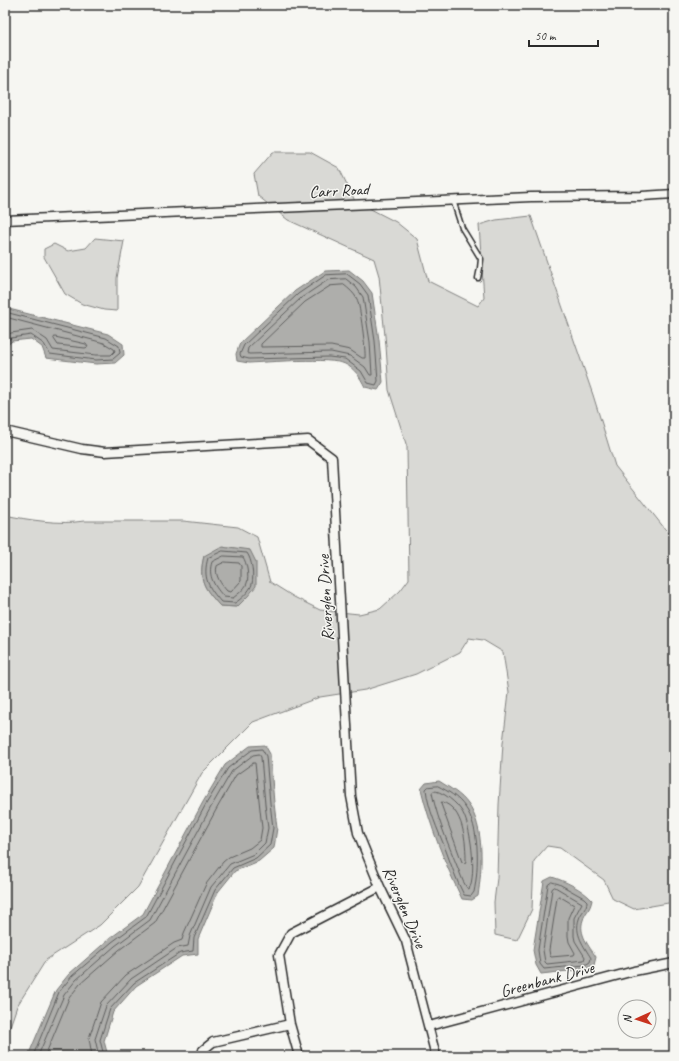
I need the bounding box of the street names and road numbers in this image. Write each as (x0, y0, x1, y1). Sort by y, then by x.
street label: Carr Road (309, 178, 372, 203)
street label: Riverglen Drive (313, 553, 338, 642)
street label: Riverglen Drive (378, 863, 432, 952)
street label: Greenbank Drive (498, 957, 598, 1002)

